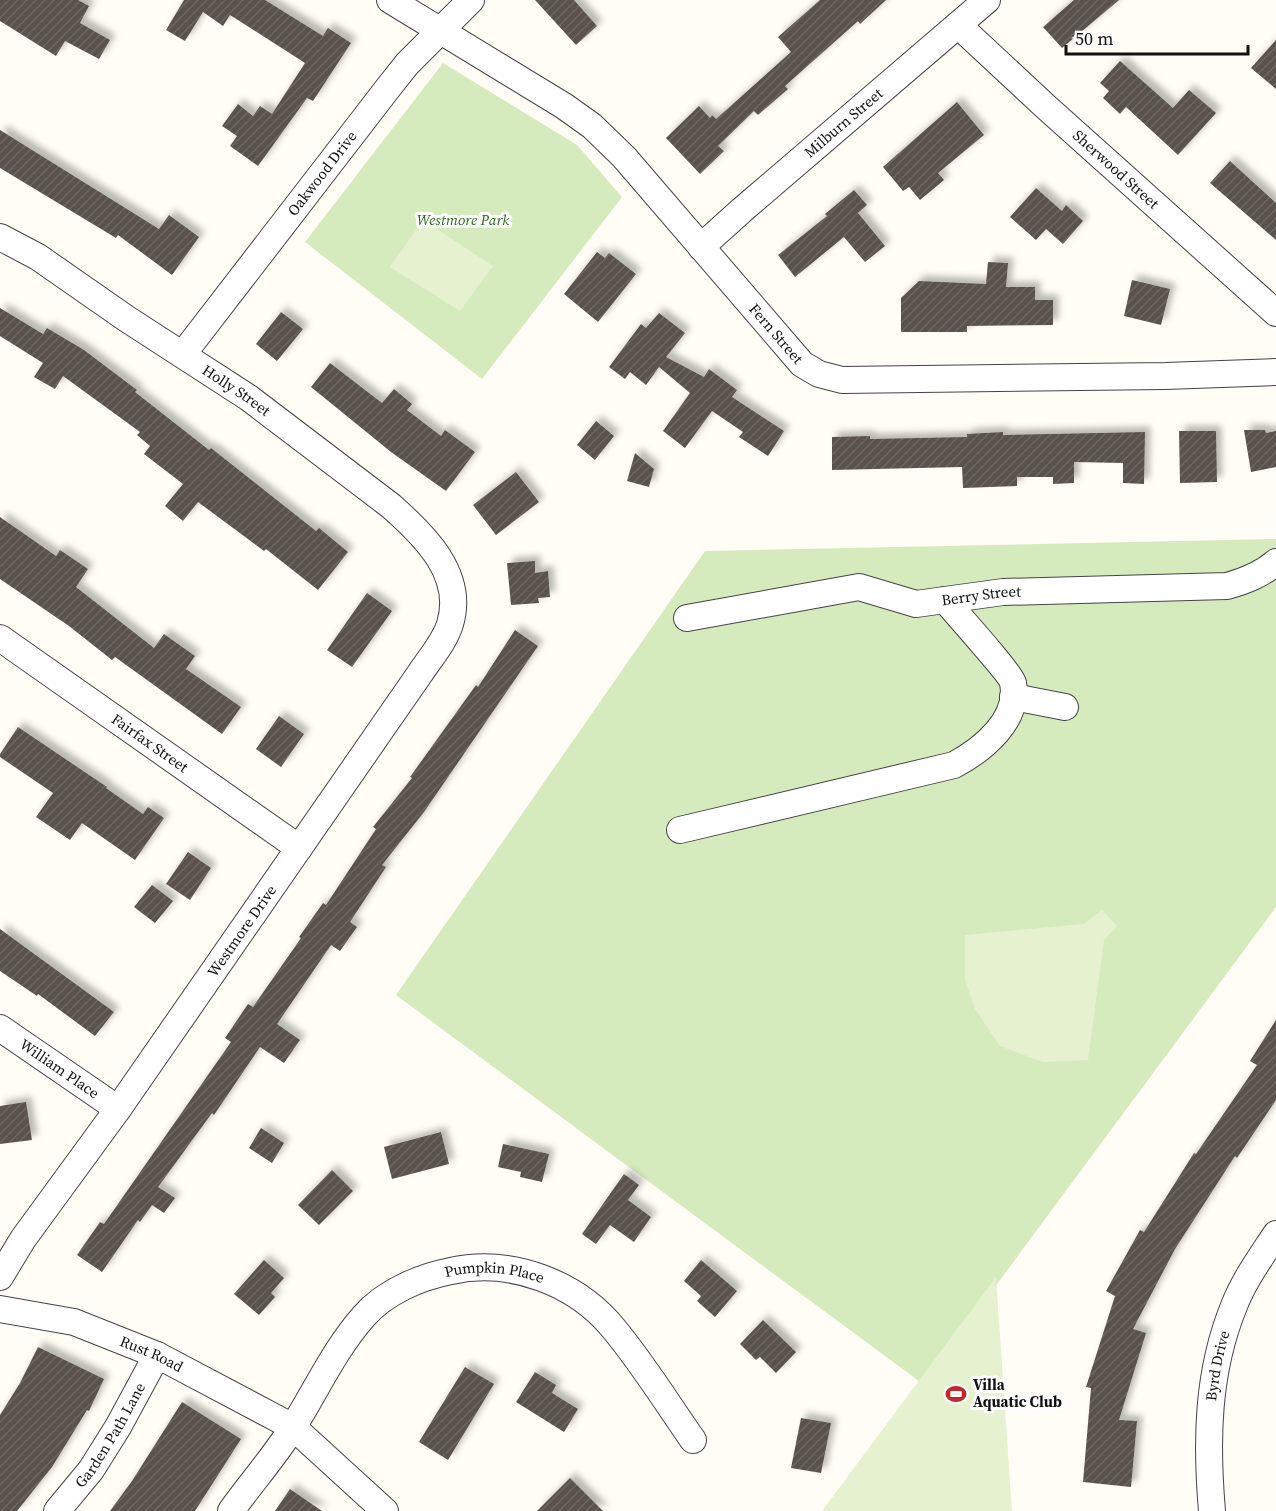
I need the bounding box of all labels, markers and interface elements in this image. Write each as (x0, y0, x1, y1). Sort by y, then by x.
scale bar (1066, 18, 1248, 56)
text: 50 m (1075, 26, 1113, 51)
street label: Milburn Street (799, 83, 887, 162)
street label: Sherwood Street (1069, 125, 1164, 213)
street label: Oakwood Drive (282, 126, 362, 220)
park label: Westmore Park (417, 209, 510, 230)
street label: Fern Street (745, 299, 808, 368)
street label: Holly Street (198, 359, 275, 421)
street label: Berry Street (940, 581, 1021, 610)
street label: Fairfax Street (107, 708, 193, 777)
street label: Westmore Drive (202, 880, 281, 981)
street label: William Place (16, 1034, 104, 1103)
street label: Pumpkin Place (443, 1256, 548, 1288)
street label: Byrd Drive (1200, 1327, 1235, 1402)
street label: Rust Road (117, 1330, 187, 1377)
place label: Villa Aquatic Club (973, 1374, 1062, 1412)
street label: Garden Path Lane (70, 1378, 150, 1492)
sports icon: Villa Aquatic Club (944, 1382, 968, 1406)

